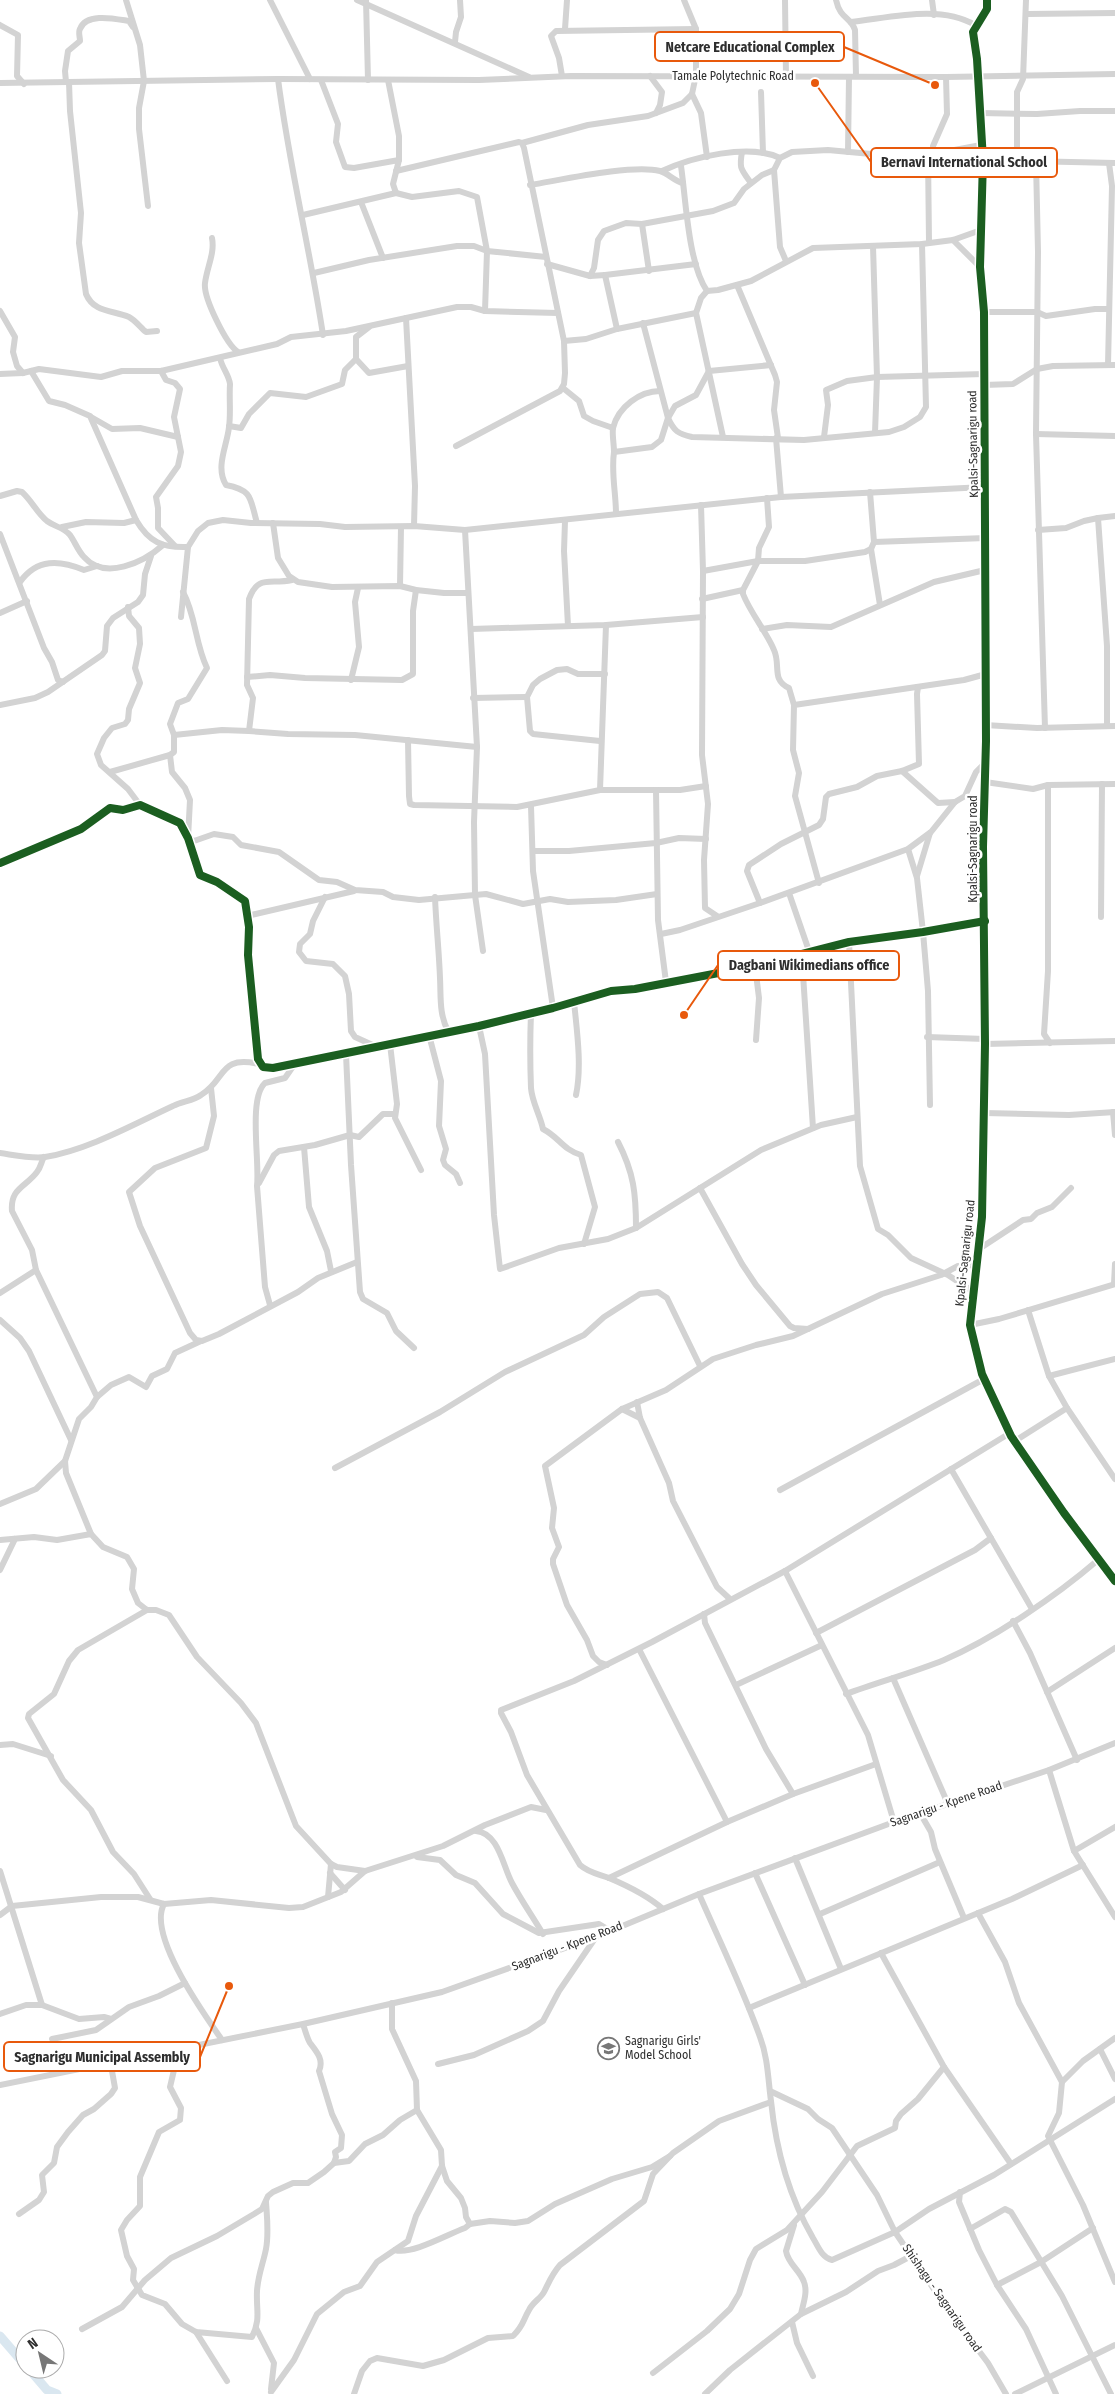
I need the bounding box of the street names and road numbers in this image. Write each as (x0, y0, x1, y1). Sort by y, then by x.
street label: Tamale Polytechnic Road (672, 69, 794, 83)
street label: Kpalsi-Sagnarigu road (965, 390, 981, 498)
street label: Kpalsi-Sagnarigu road (966, 795, 980, 903)
street label: Kpalsi-Sagnarigu road (952, 1199, 978, 1307)
street label: Sagnarigu - Kpene Road (888, 1778, 1004, 1830)
street label: Sagnarigu - Kpene Road (510, 1918, 624, 1974)
street label: Shishagu - Sagnarigu road (900, 2242, 984, 2354)

